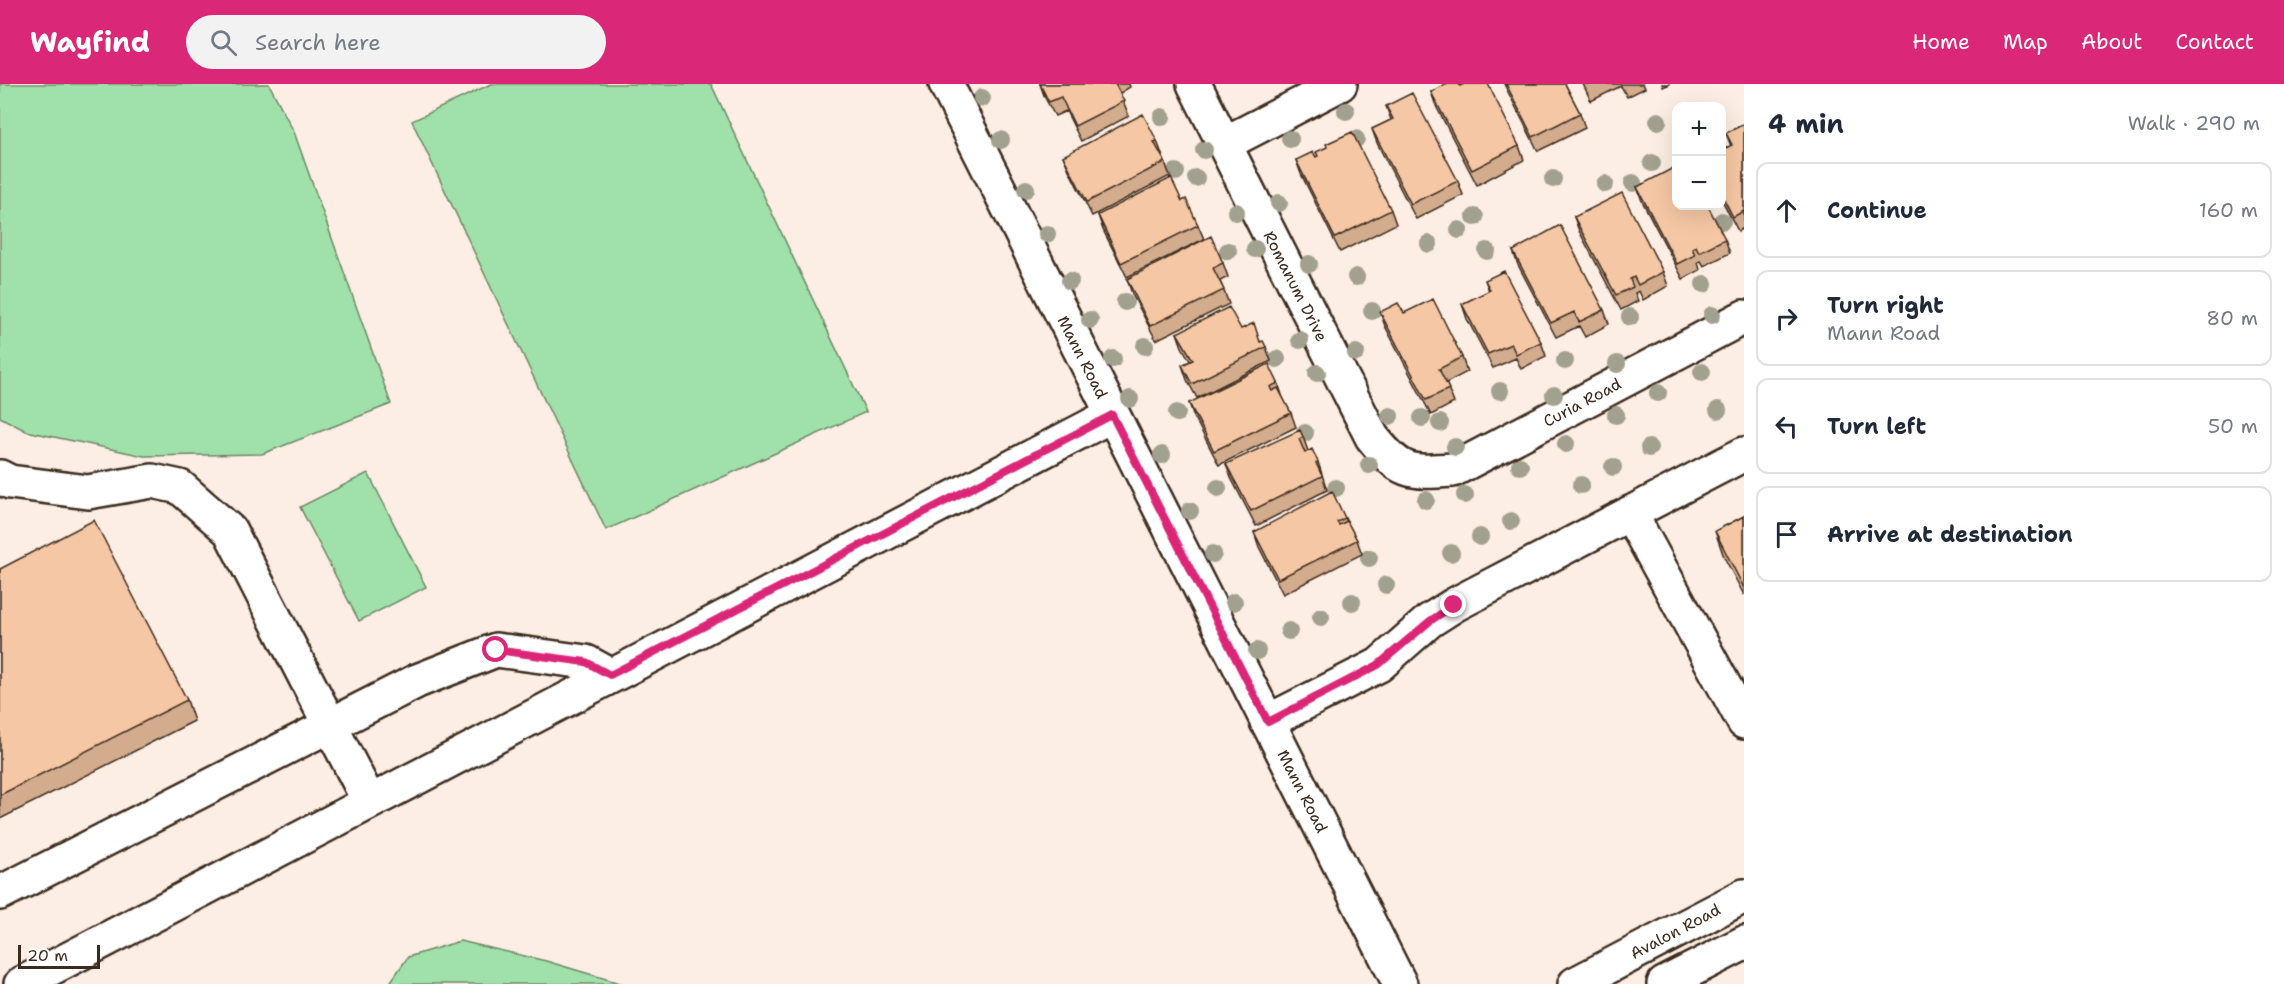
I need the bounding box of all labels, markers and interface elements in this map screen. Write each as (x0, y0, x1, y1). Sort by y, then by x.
search box (186, 15, 606, 69)
text: Wayfind (30, 23, 150, 61)
icon: search (207, 26, 240, 59)
text: Search here (255, 28, 381, 57)
text: Home (1912, 28, 1970, 56)
text: Map (2003, 28, 2048, 56)
text: About (2081, 28, 2142, 56)
text: Contact (2175, 28, 2254, 56)
map controls (1672, 102, 1726, 210)
button: + (1672, 102, 1726, 156)
text: 4 min (1768, 106, 1844, 141)
text: Walk · 290 m (2128, 110, 2260, 136)
button: − (1672, 156, 1726, 210)
icon: ahead (1770, 194, 1803, 227)
text: Continue (1827, 196, 1927, 225)
text: 160 m (2199, 197, 2258, 223)
street label: Romanum Drive (1259, 227, 1332, 345)
text: Turn right (1827, 291, 1944, 320)
icon: right (1770, 302, 1803, 335)
text: 80 m (2206, 305, 2258, 331)
street label: Mann Road (1053, 312, 1112, 402)
text: Mann Road (1827, 320, 1940, 346)
street label: Curia Road (1540, 373, 1625, 432)
icon: left (1770, 410, 1803, 443)
text: Turn left (1827, 412, 1926, 441)
text: 50 m (2208, 413, 2258, 439)
icon: arrive (1770, 518, 1803, 551)
text: Arrive at destination (1827, 520, 2073, 549)
route end (1440, 591, 1466, 617)
route start (482, 636, 508, 662)
street label: Mann Road (1273, 746, 1332, 836)
street label: Avalon Road (1627, 899, 1724, 964)
scale bar (18, 942, 100, 970)
text: 20 m (27, 945, 68, 966)

